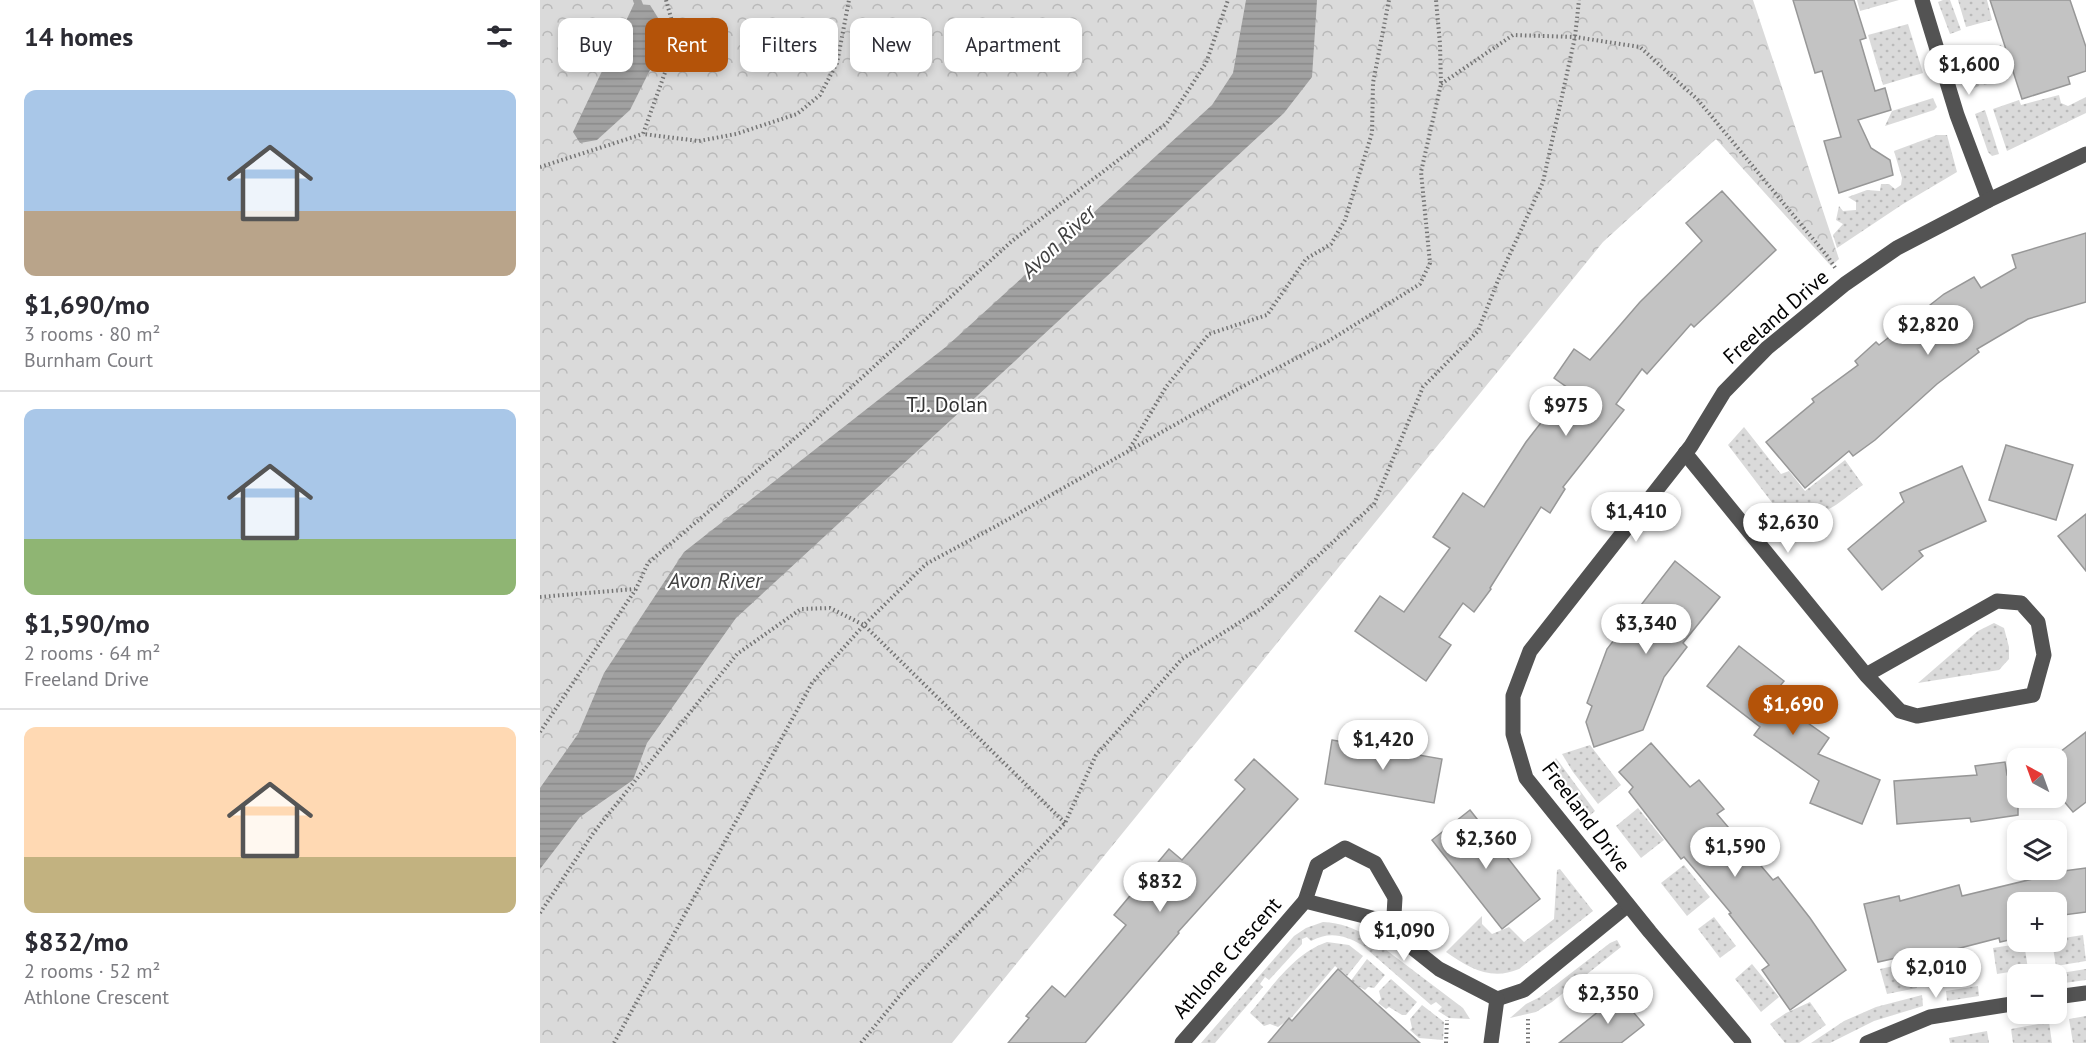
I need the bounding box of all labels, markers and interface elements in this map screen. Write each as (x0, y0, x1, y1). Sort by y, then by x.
chip: Buy (558, 18, 633, 72)
chip: Rent (645, 18, 728, 72)
chip: Filters (740, 18, 838, 72)
chip: New (850, 18, 932, 72)
chip: Apartment (944, 18, 1082, 72)
text: 14 homes (24, 20, 133, 53)
icon: filters (483, 20, 516, 53)
pin: $1,600 (1920, 45, 2018, 96)
text: $1,600 (1938, 51, 2000, 77)
icon: home (216, 129, 324, 237)
water label: Avon River (1014, 197, 1103, 284)
street label: Freeland Drive (1717, 263, 1834, 370)
text: $1,690/mo (24, 288, 150, 321)
pin: $2,820 (1879, 305, 1977, 356)
text: $2,820 (1897, 311, 1959, 337)
text: 3 rooms · 80 m² (24, 321, 160, 347)
text: Burnham Court (24, 347, 153, 373)
pin: $975 (1530, 386, 1602, 437)
park label: T.J. Dolan (906, 391, 988, 418)
text: $975 (1543, 392, 1589, 418)
icon: home (216, 448, 324, 556)
pin: $1,410 (1587, 492, 1685, 543)
text: $1,410 (1605, 498, 1667, 524)
pin: $2,630 (1739, 503, 1837, 554)
text: $2,630 (1757, 509, 1819, 535)
water label: Avon River (667, 566, 764, 594)
pin: $3,340 (1597, 604, 1695, 655)
text: $1,590/mo (24, 607, 150, 640)
text: $3,340 (1615, 610, 1677, 636)
text: 2 rooms · 64 m² (24, 640, 160, 666)
text: Freeland Drive (24, 666, 149, 692)
pin: $1,690 (1744, 685, 1842, 736)
text: $1,690 (1762, 691, 1824, 717)
pin: $1,420 (1334, 720, 1432, 771)
text: $1,420 (1352, 726, 1414, 752)
north arrow (2007, 748, 2067, 808)
map controls (2007, 748, 2067, 1024)
street label: Freeland Drive (1536, 756, 1637, 877)
icon: home (216, 766, 324, 874)
pin: $2,360 (1437, 819, 1535, 870)
button: layers (2007, 820, 2067, 880)
text: $2,360 (1455, 825, 1517, 851)
pin: $1,590 (1686, 827, 1784, 878)
text: $1,590 (1704, 833, 1766, 859)
pin: $832 (1124, 862, 1196, 913)
text: $832 (1137, 868, 1183, 894)
street label: Athlone Crescent (1166, 891, 1287, 1024)
button: + (2007, 892, 2067, 952)
pin: $1,090 (1355, 911, 1453, 962)
text: $1,090 (1373, 917, 1435, 943)
text: $832/mo (24, 925, 128, 958)
pin: $2,010 (1887, 948, 1985, 999)
text: $2,010 (1905, 954, 1967, 980)
text: 2 rooms · 52 m² (24, 958, 160, 984)
button: − (2007, 964, 2067, 1024)
pin: $2,350 (1559, 974, 1657, 1025)
text: $2,350 (1577, 980, 1639, 1006)
text: Athlone Crescent (24, 984, 169, 1010)

